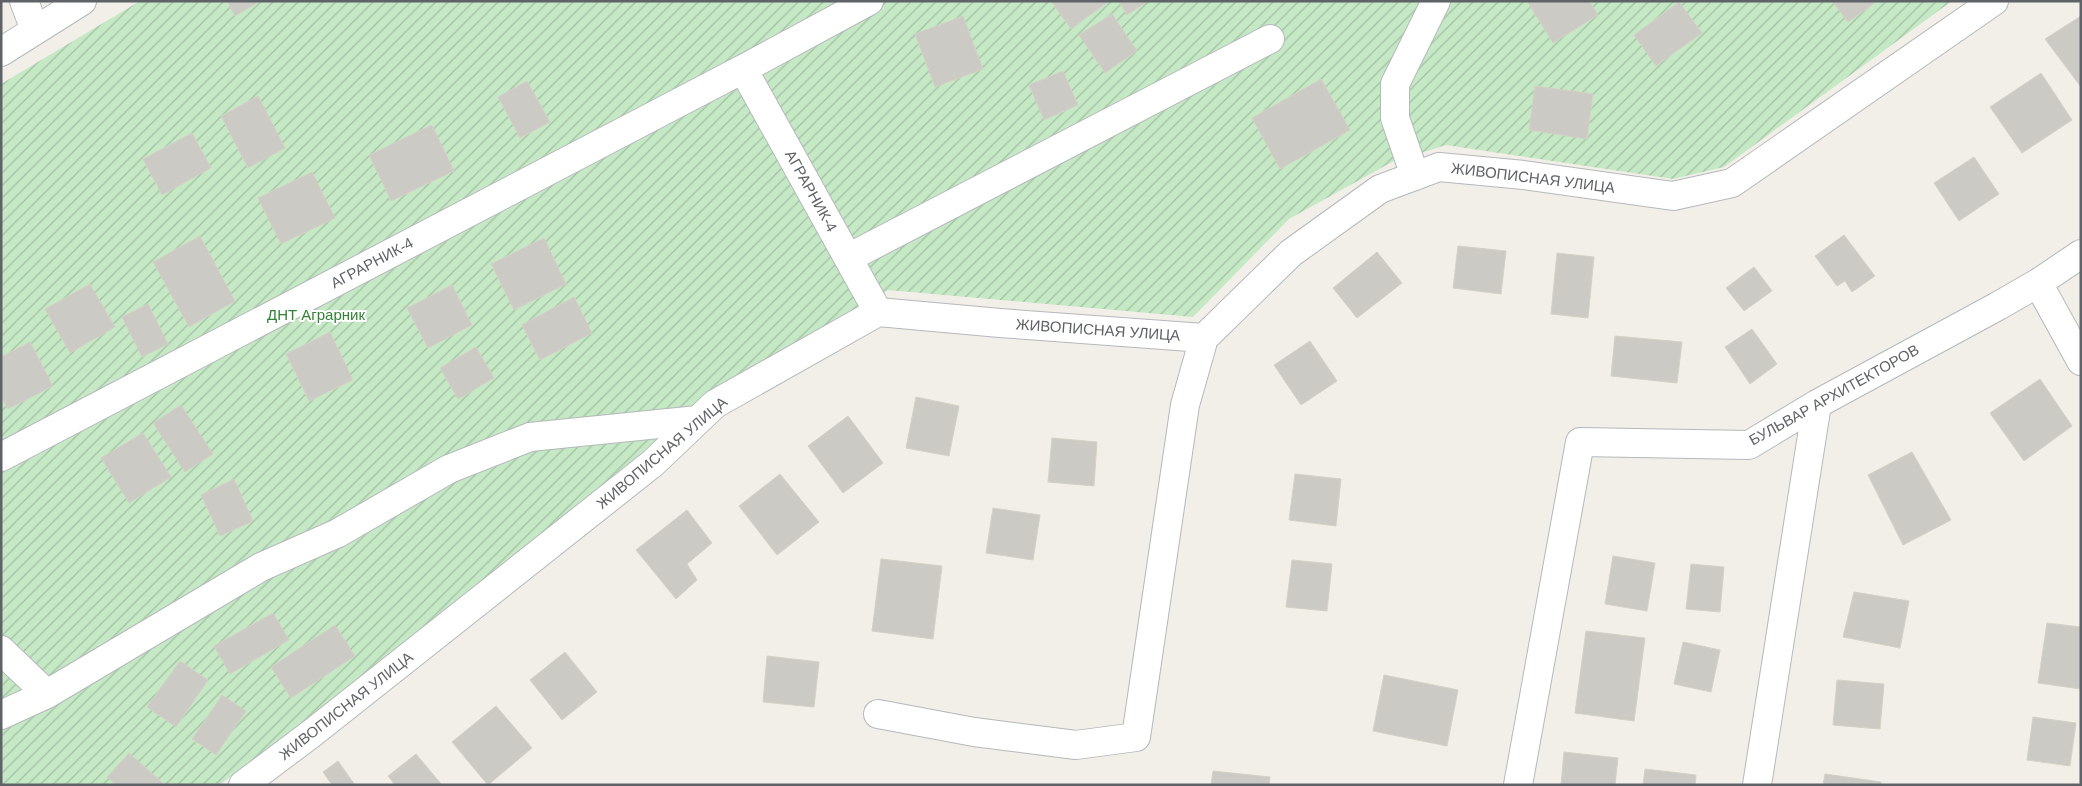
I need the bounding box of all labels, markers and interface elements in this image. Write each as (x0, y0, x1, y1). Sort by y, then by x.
street label: АГРАРНИК-4 (782, 147, 841, 235)
street label: ЖИВОПИСНАЯ УЛИЦА (1450, 159, 1616, 196)
street label: АГРАРНИК-4 (328, 234, 416, 291)
park label: ДНТ Аграрник (267, 306, 365, 323)
street label: ЖИВОПИСНАЯ УЛИЦА (1015, 315, 1181, 344)
street label: БУЛЬВАР АРХИТЕКТОРОВ (1746, 341, 1922, 448)
street label: ЖИВОПИСНАЯ УЛИЦА (593, 393, 730, 512)
street label: ЖИВОПИСНАЯ УЛИЦА (276, 648, 416, 763)

